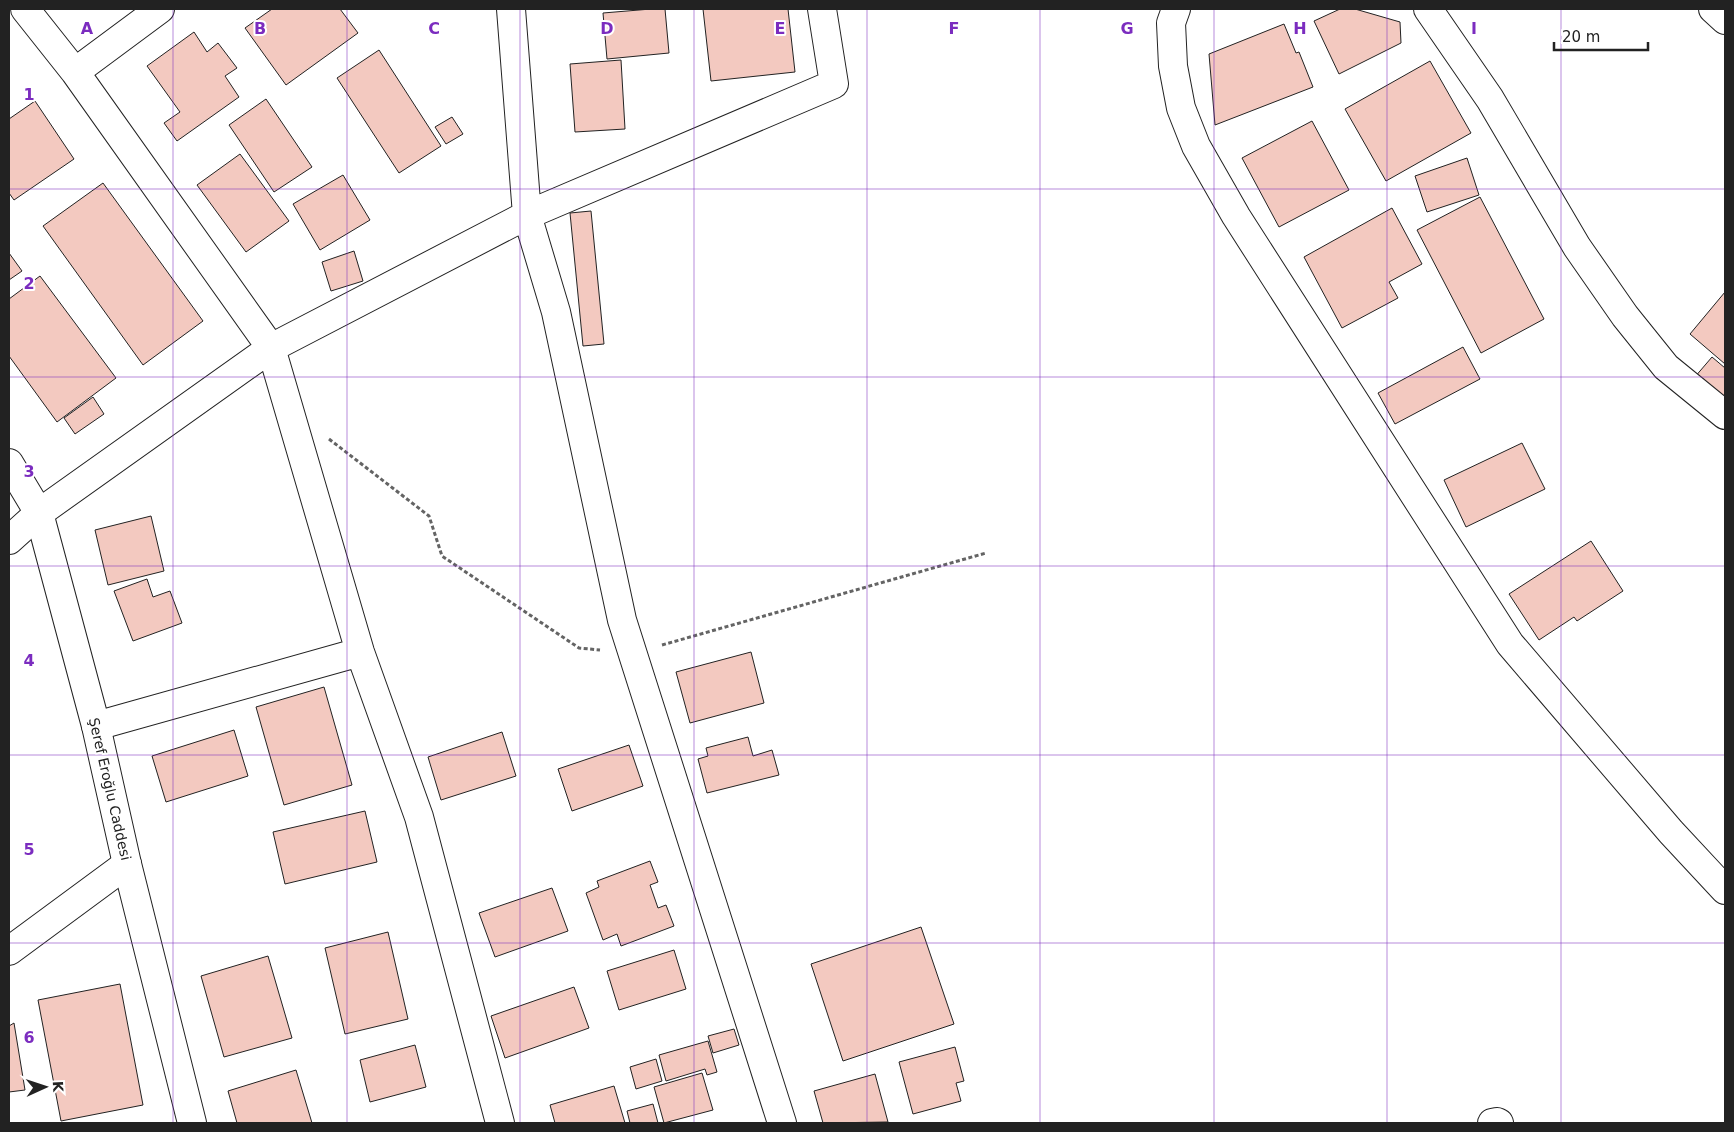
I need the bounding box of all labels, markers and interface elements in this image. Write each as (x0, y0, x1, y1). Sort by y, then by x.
text: A (81, 19, 94, 38)
text: B (254, 19, 266, 38)
text: C (428, 19, 440, 38)
text: D (600, 19, 614, 38)
text: E (775, 19, 785, 38)
text: F (949, 19, 959, 38)
text: G (1120, 19, 1134, 38)
text: H (1293, 19, 1307, 38)
text: I (1471, 19, 1477, 38)
scale bar (1554, 20, 1648, 52)
text: 20 m (1562, 28, 1600, 46)
text: 1 (23, 85, 35, 104)
text: 2 (23, 274, 35, 293)
text: 3 (23, 462, 35, 481)
text: 4 (23, 651, 35, 670)
street label: Şeref Eroğlu Caddesi (86, 716, 134, 862)
text: 5 (23, 840, 35, 859)
text: 6 (23, 1028, 35, 1047)
north arrow (20, 1062, 70, 1112)
text: K (50, 1080, 66, 1093)

